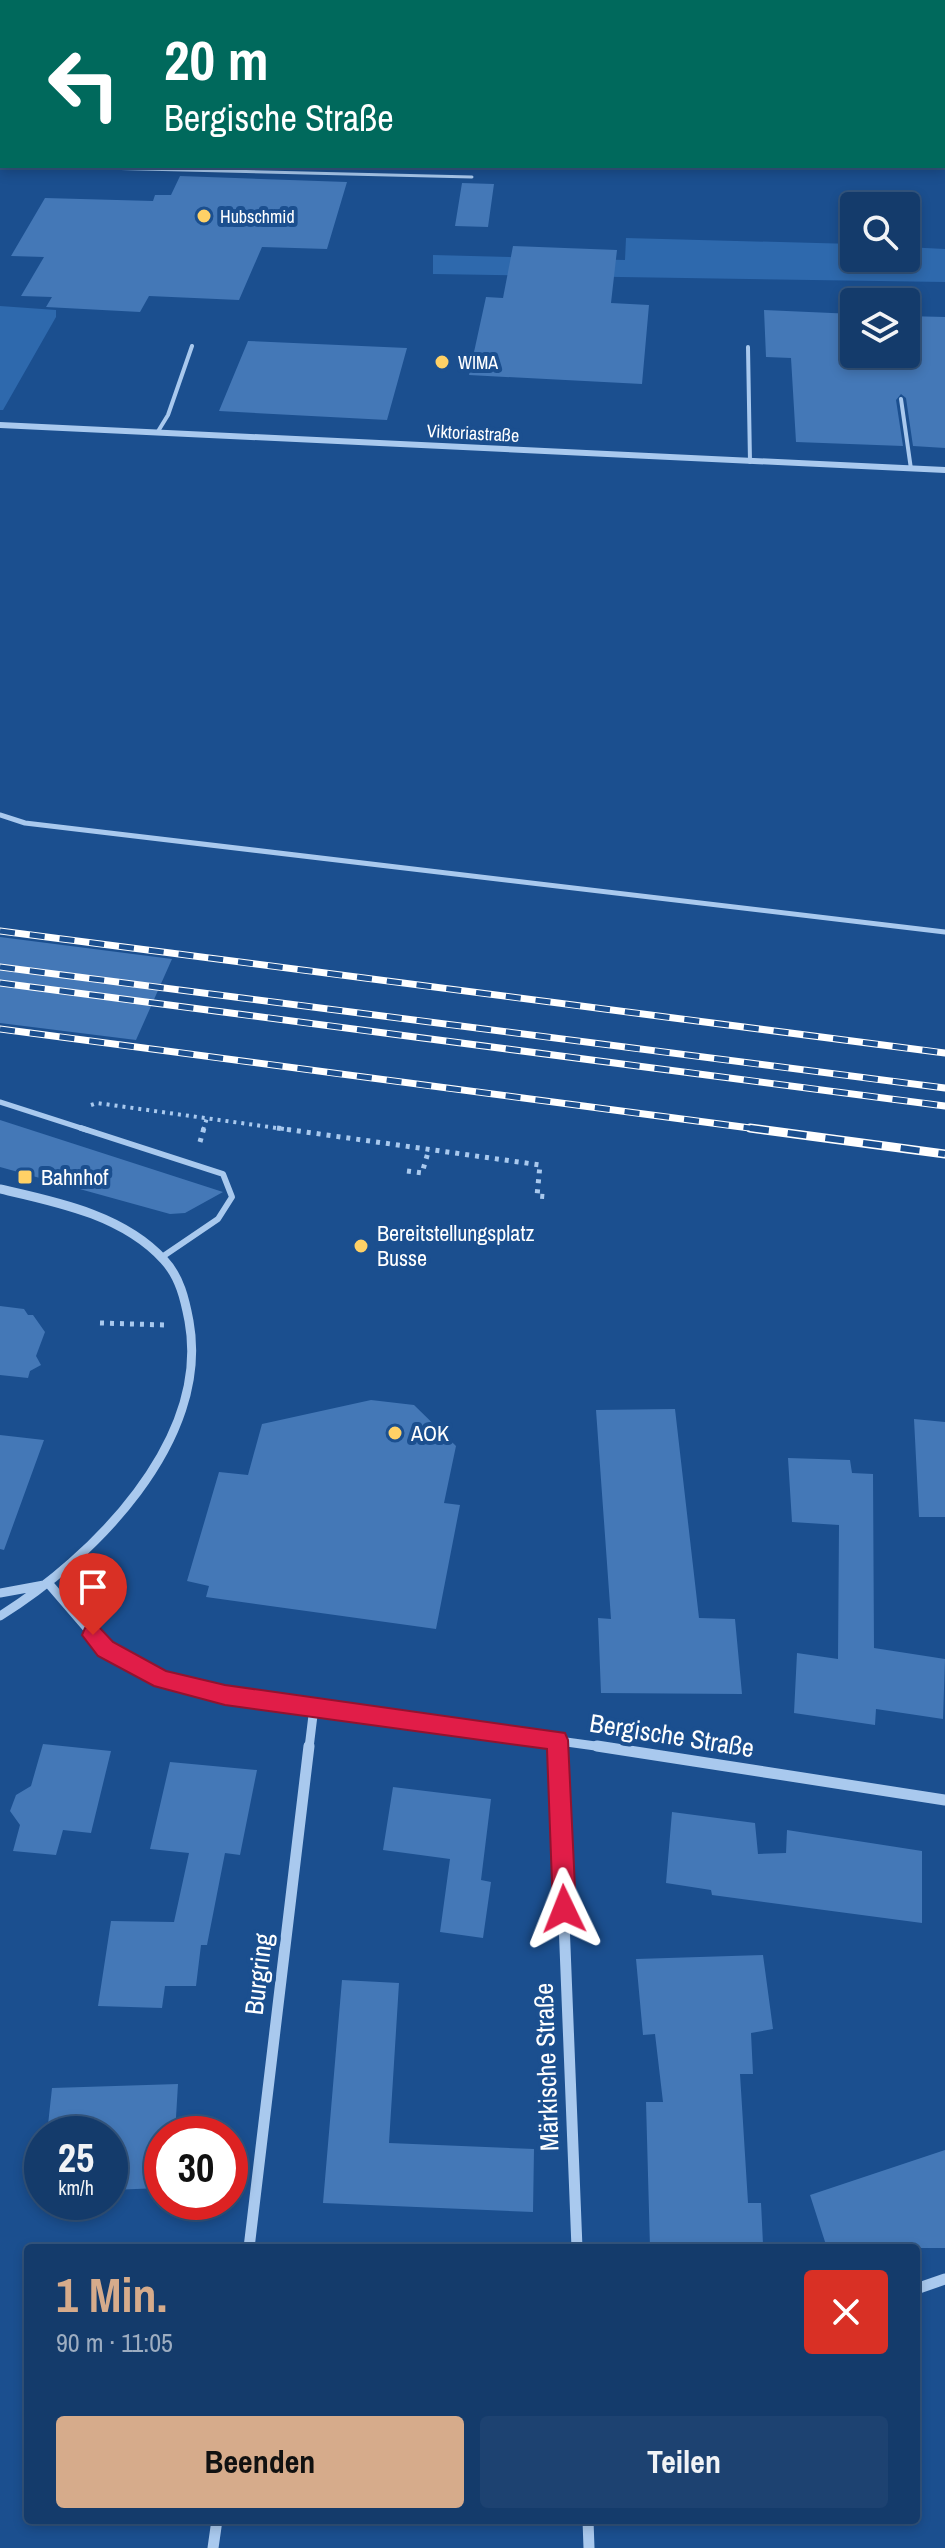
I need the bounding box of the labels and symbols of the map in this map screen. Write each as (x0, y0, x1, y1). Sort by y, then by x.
place label: Hubschmid (220, 204, 295, 229)
marker: Hubschmid (195, 207, 213, 225)
place label: WIMA (458, 350, 498, 375)
marker: WIMA (433, 353, 451, 371)
street label: Viktoriastraße (426, 418, 520, 448)
place label: Bahnhof (41, 1162, 109, 1192)
marker: Bahnhof (16, 1168, 34, 1186)
place label: Bereitstellungsplatz Busse (377, 1218, 534, 1273)
marker: Bereitstellungsplatz Busse (352, 1237, 370, 1255)
place label: AOK (410, 1418, 449, 1448)
marker: AOK (386, 1424, 404, 1442)
pin (59, 1553, 127, 1635)
street label: Bergische Straße (587, 1705, 757, 1765)
position arrow (522, 1867, 606, 1951)
street label: Burgring (236, 1931, 280, 2017)
street label: Märkische Straße (526, 1982, 566, 2152)
speed limit sign: 30 (144, 2116, 248, 2220)

